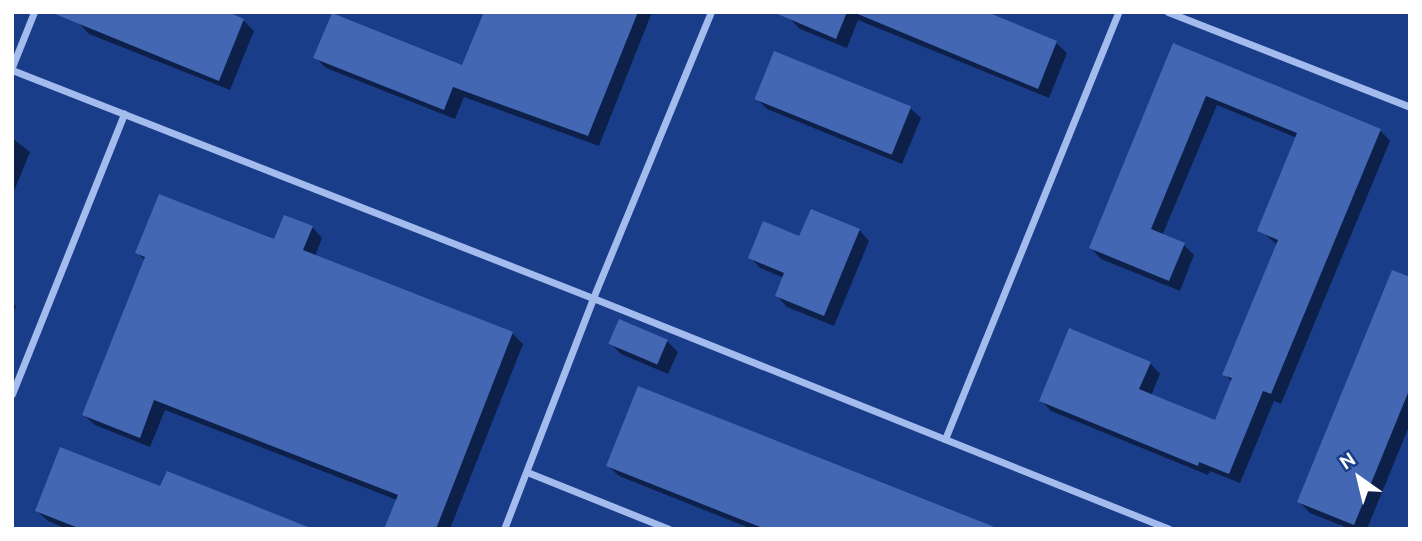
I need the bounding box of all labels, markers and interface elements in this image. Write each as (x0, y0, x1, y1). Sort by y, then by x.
north arrow (1324, 443, 1394, 513)
text: N (1335, 448, 1359, 474)

